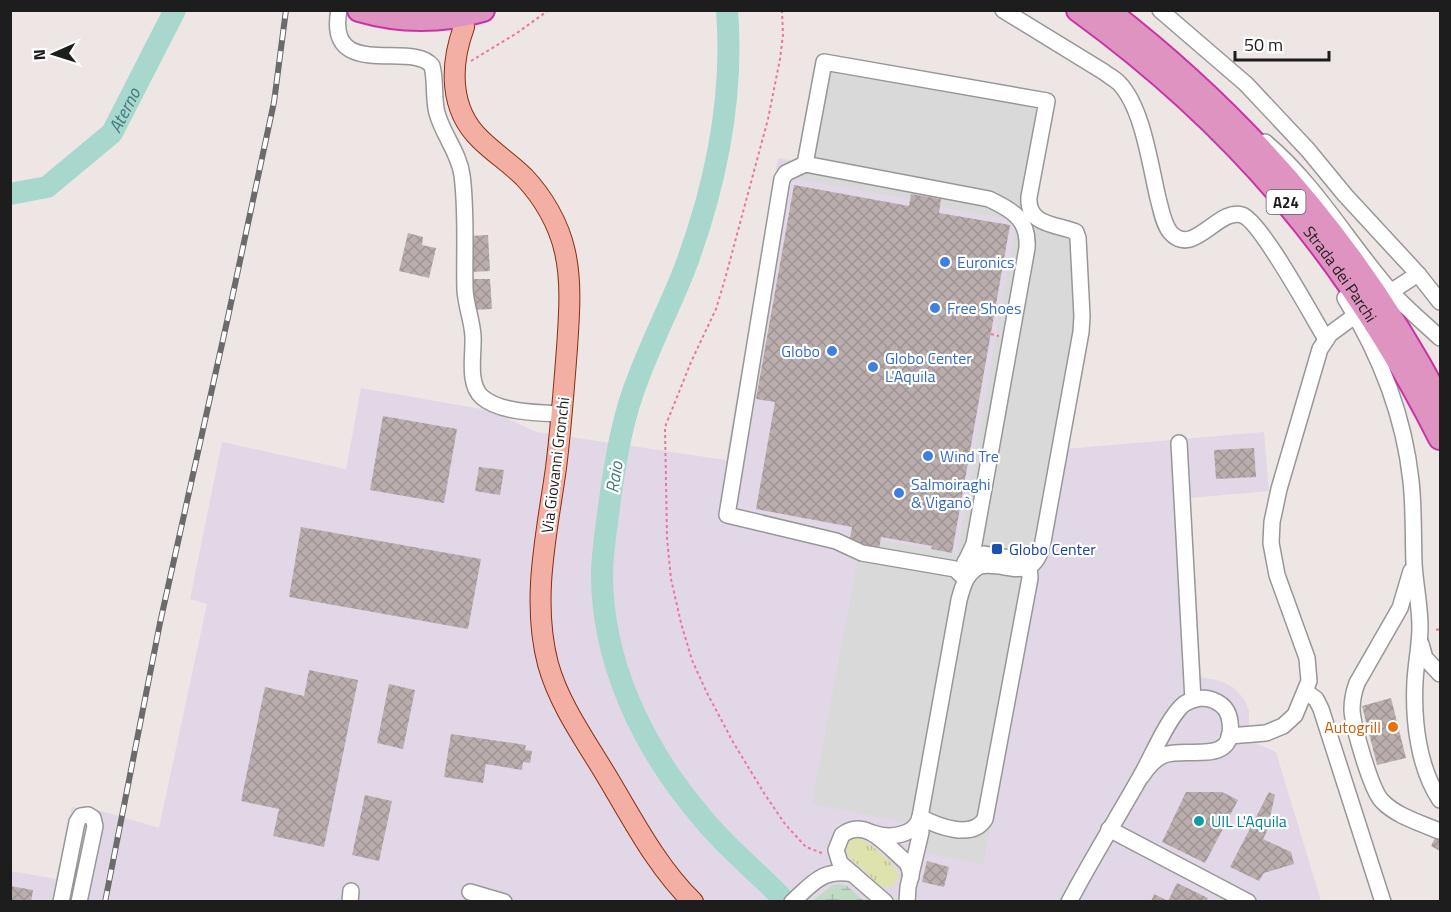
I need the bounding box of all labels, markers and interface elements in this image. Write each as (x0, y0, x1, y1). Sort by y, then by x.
north arrow (24, 24, 84, 84)
scale bar (1235, 24, 1330, 62)
text: 50 m (1244, 31, 1283, 58)
text: N (27, 49, 51, 61)
water label: Aterno (101, 82, 147, 137)
road number: A24 (1266, 190, 1306, 214)
street label: Strada dei Parchi (1298, 221, 1383, 327)
place label: Euronics (957, 250, 1015, 274)
marker: Euronics (938, 255, 952, 269)
place label: Free Shoes (947, 296, 1021, 320)
marker: Free Shoes (928, 301, 942, 315)
place label: Globo (781, 339, 820, 363)
marker: Globo (825, 344, 839, 358)
place label: Globo Center L'Aquila (885, 346, 972, 388)
marker: Globo Center L'Aquila (866, 360, 880, 374)
street label: Via Giovanni Gronchi (535, 395, 575, 535)
place label: Wind Tre (940, 444, 999, 468)
marker: Wind Tre (921, 449, 935, 463)
water label: Raio (598, 458, 630, 495)
place label: Salmoiraghi & Viganò (911, 472, 991, 514)
marker: Salmoiraghi & Viganò (892, 486, 906, 500)
place label: Globo Center (1009, 537, 1096, 561)
marker: Globo Center (990, 542, 1004, 556)
place label: Autogrill (1324, 715, 1381, 739)
marker: Autogrill (1386, 720, 1400, 734)
place label: UIL L'Aquila (1211, 809, 1287, 833)
marker: UIL L'Aquila (1192, 814, 1206, 828)

